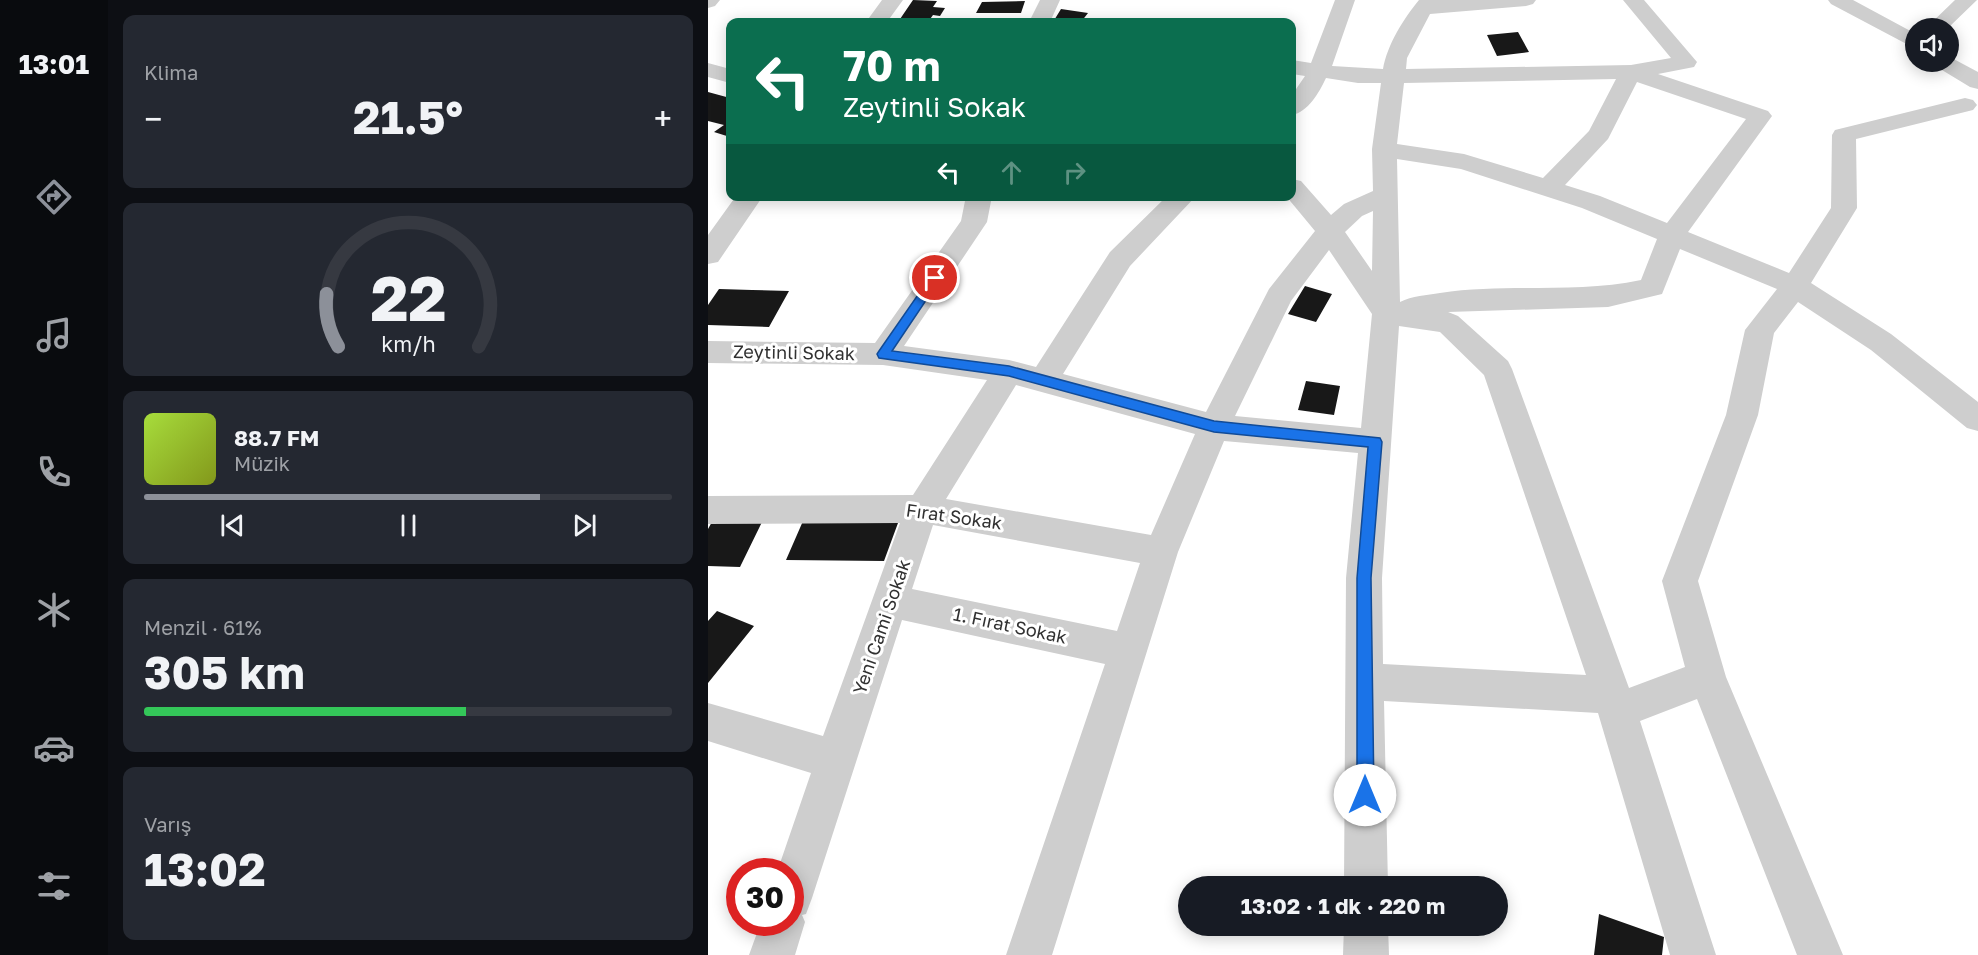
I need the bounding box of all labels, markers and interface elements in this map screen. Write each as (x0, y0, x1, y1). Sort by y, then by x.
map controls (1905, 18, 1959, 72)
button: sound (1905, 18, 1959, 72)
text: 70 m (843, 40, 940, 90)
icon: left (744, 42, 822, 120)
text: 13:01 (19, 48, 89, 80)
text: Klima (144, 60, 198, 84)
text: 21.5° (353, 90, 463, 144)
text: Zeytinli Sokak (843, 91, 1026, 123)
text: − (144, 99, 162, 138)
text: + (654, 99, 672, 138)
icon: left (932, 156, 965, 189)
icon: ahead (995, 156, 1028, 189)
icon: right (1058, 156, 1091, 189)
icon: directions (33, 176, 75, 218)
pin (909, 252, 960, 303)
text: 22 (370, 260, 446, 335)
icon: arrive (918, 261, 951, 294)
icon: music (33, 314, 75, 356)
text: km/h (381, 331, 435, 357)
street label: Zeytinli Sokak (733, 340, 855, 364)
text: 88.7 FM (234, 424, 319, 451)
icon: phone (33, 451, 75, 493)
text: Müzik (234, 451, 290, 475)
street label: Fırat Sokak (905, 498, 1004, 534)
icon: previous (216, 509, 249, 542)
icon: pause (392, 509, 425, 542)
icon: next (568, 509, 601, 542)
street label: Yeni Cami Sokak (848, 556, 914, 697)
icon: climate (33, 589, 75, 631)
street label: 1. Fırat Sokak (952, 602, 1069, 648)
text: Menzil · 61% (144, 615, 262, 639)
text: 305 km (144, 645, 305, 699)
icon: car (33, 727, 75, 769)
position arrow (1333, 763, 1397, 827)
text: Varış (144, 812, 191, 836)
text: 13:02 (144, 842, 266, 896)
speed limit sign: 30 (726, 858, 804, 936)
icon: filters (33, 865, 75, 907)
text: 13:02 · 1 dk · 220 m (1241, 892, 1445, 919)

